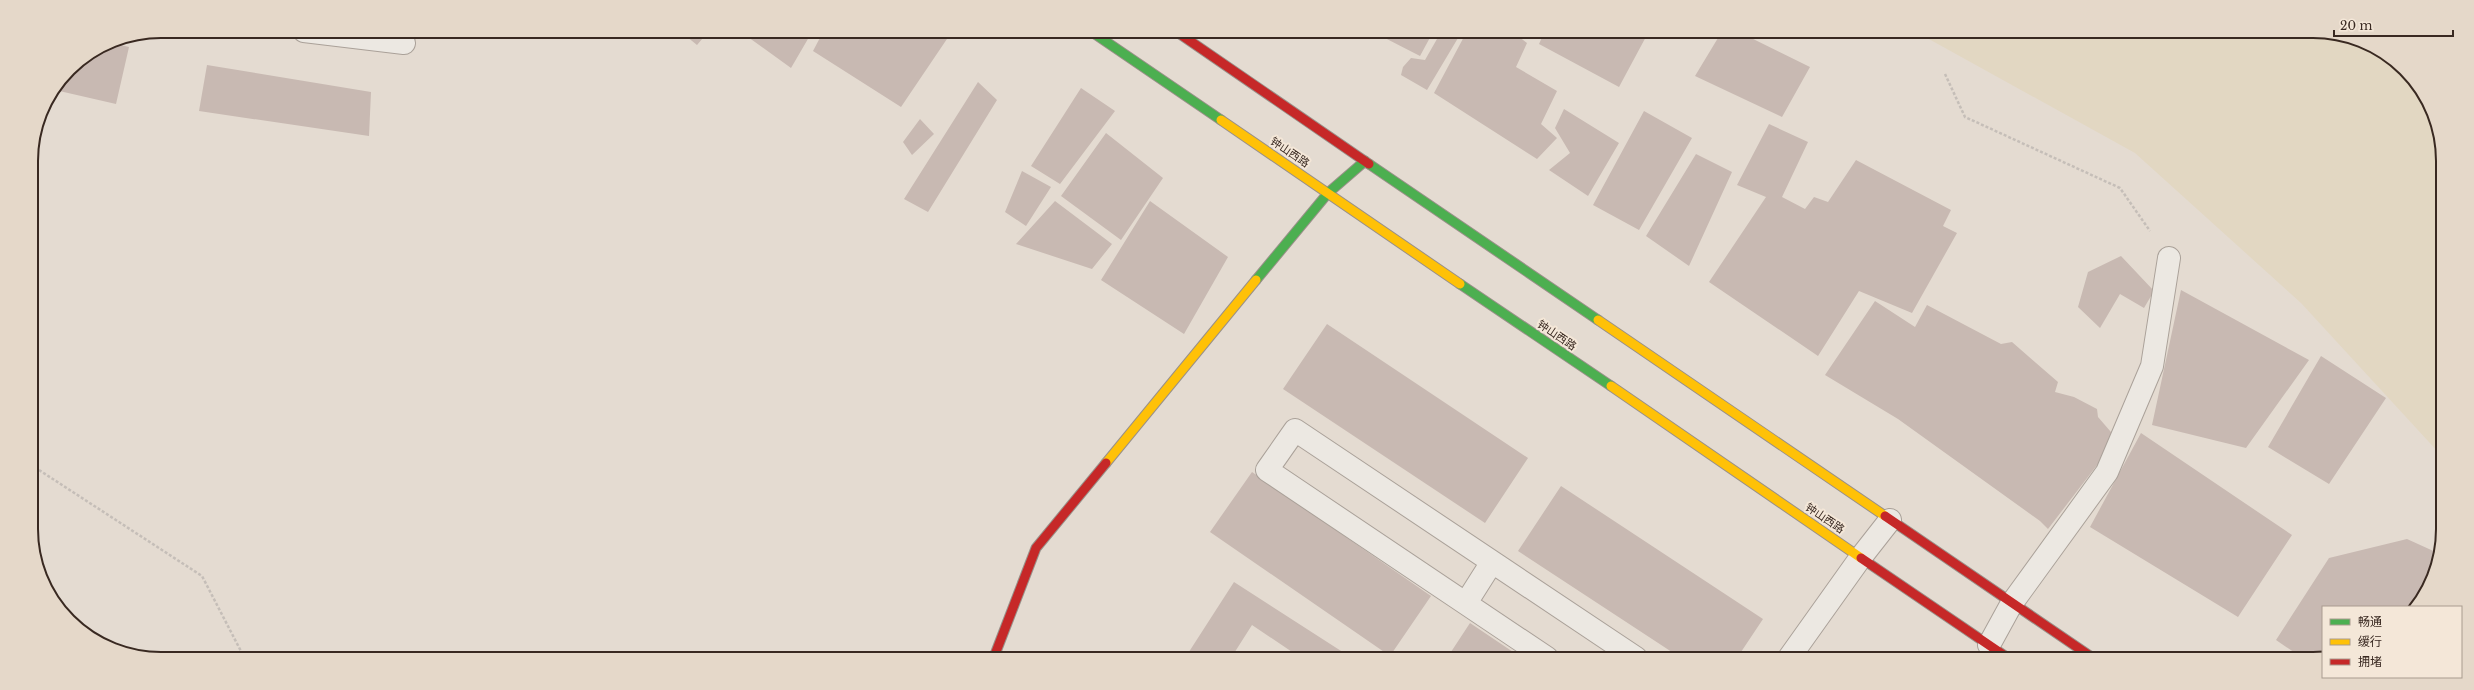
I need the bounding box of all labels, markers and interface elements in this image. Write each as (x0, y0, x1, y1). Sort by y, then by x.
scale bar (2334, 12, 2453, 38)
text: 20 m (2340, 18, 2372, 33)
street label: 钟山西路 (1268, 134, 1312, 170)
street label: 钟山西路 (1535, 317, 1579, 353)
street label: 钟山西路 (1803, 500, 1847, 536)
legend (2322, 606, 2462, 678)
text: 畅通 (2358, 614, 2382, 629)
text: 缓行 (2358, 634, 2382, 649)
text: 拥堵 (2358, 654, 2382, 669)

